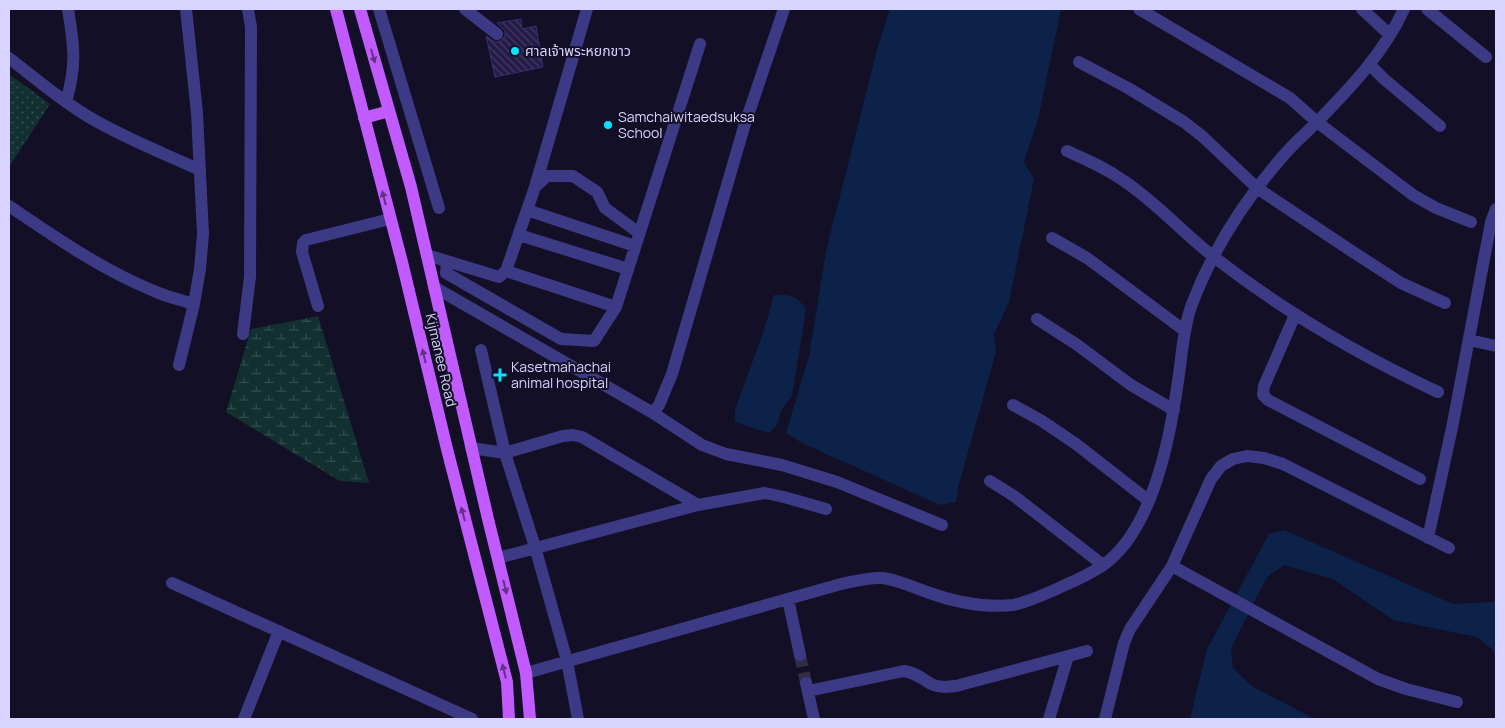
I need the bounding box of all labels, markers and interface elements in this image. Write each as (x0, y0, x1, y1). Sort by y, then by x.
place label: ศาลเจ้าพระหยกขาว (525, 41, 631, 60)
marker: ศาลเจ้าพระหยกขาว (509, 45, 521, 57)
one-way arrow (370, 48, 378, 63)
place label: Samchaiwitaedsuksa School (618, 107, 755, 142)
marker: Samchaiwitaedsuksa School (602, 119, 614, 131)
one-way arrow (380, 191, 388, 206)
street label: Kijmanee Road (422, 311, 461, 408)
one-way arrow (420, 348, 428, 363)
place label: Kasetmahachai animal hospital (511, 357, 611, 392)
marker: Kasetmahachai animal hospital (493, 368, 507, 382)
one-way arrow (459, 506, 467, 521)
one-way arrow (501, 579, 509, 594)
one-way arrow (500, 663, 508, 678)

